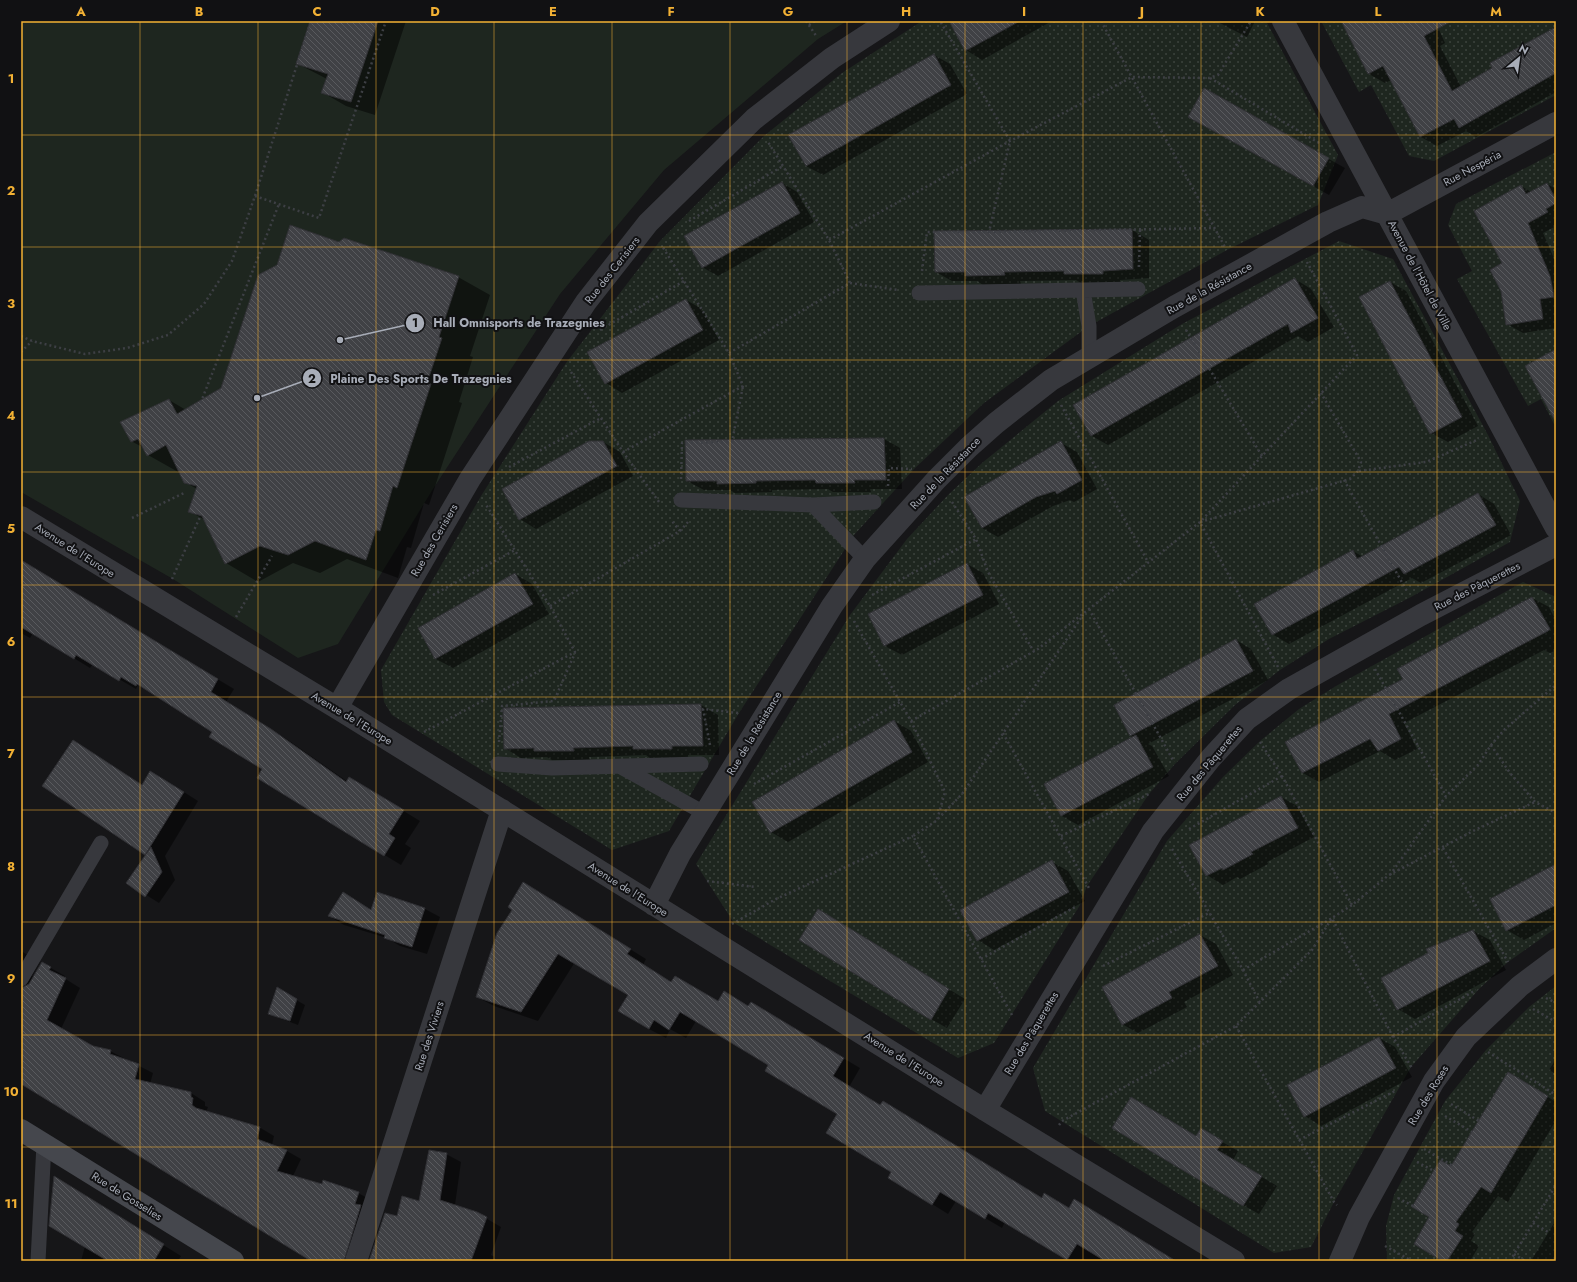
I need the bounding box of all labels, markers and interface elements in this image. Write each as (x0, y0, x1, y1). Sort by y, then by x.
text: A (75, 2, 86, 21)
text: B (195, 2, 204, 21)
text: C (312, 2, 322, 21)
text: D (430, 2, 440, 21)
text: E (549, 2, 557, 21)
text: F (667, 2, 675, 21)
text: G (783, 2, 794, 21)
text: H (901, 2, 911, 21)
text: I (1022, 2, 1026, 21)
text: J (1137, 2, 1144, 21)
text: K (1255, 2, 1265, 21)
text: L (1375, 2, 1382, 21)
text: M (1490, 2, 1502, 21)
north arrow (1499, 38, 1539, 78)
text: N (1516, 40, 1532, 58)
text: 1 (8, 69, 14, 88)
street label: Rue Nespéria (1440, 146, 1504, 190)
text: 2 (7, 181, 15, 200)
street label: Avenue de l'Hôtel de Ville (1384, 217, 1456, 333)
street label: Rue des Cerisiers (581, 232, 644, 307)
street label: Rue de la Résistance (1163, 258, 1255, 318)
text: 3 (7, 294, 15, 313)
callout: Hall Omnisports de Trazegnies (405, 311, 613, 335)
text: 1 (412, 314, 418, 332)
text: Hall Omnisports de Trazegnies (433, 314, 605, 332)
callout: Plaine Des Sports De Trazegnies (302, 366, 520, 390)
text: 2 (308, 370, 316, 388)
text: Plaine Des Sports De Trazegnies (330, 370, 512, 388)
text: 4 (6, 406, 16, 425)
street label: Rue de la Résistance (906, 433, 984, 513)
street label: Rue des Cerisiers (407, 500, 462, 579)
text: 5 (7, 519, 15, 538)
street label: Avenue de l'Europe (32, 519, 118, 581)
street label: Rue des Pâquerettes (1431, 557, 1523, 615)
text: 6 (7, 632, 16, 651)
street label: Avenue de l'Europe (309, 687, 396, 749)
street label: Rue de la Résistance (723, 688, 786, 778)
street label: Rue des Pâquerettes (1173, 721, 1246, 804)
text: 7 (7, 744, 15, 763)
text: 8 (7, 857, 15, 876)
street label: Avenue de l'Europe (585, 858, 671, 920)
text: 9 (7, 969, 16, 988)
street label: Rue des Pâquerettes (1000, 988, 1062, 1078)
street label: Rue des Viviers (410, 999, 448, 1073)
street label: Avenue de l'Europe (861, 1028, 947, 1090)
street label: Rue des Roses (1404, 1062, 1452, 1128)
text: 10 (3, 1082, 19, 1101)
street label: Rue de Gosselies (89, 1168, 166, 1224)
text: 11 (4, 1194, 18, 1213)

